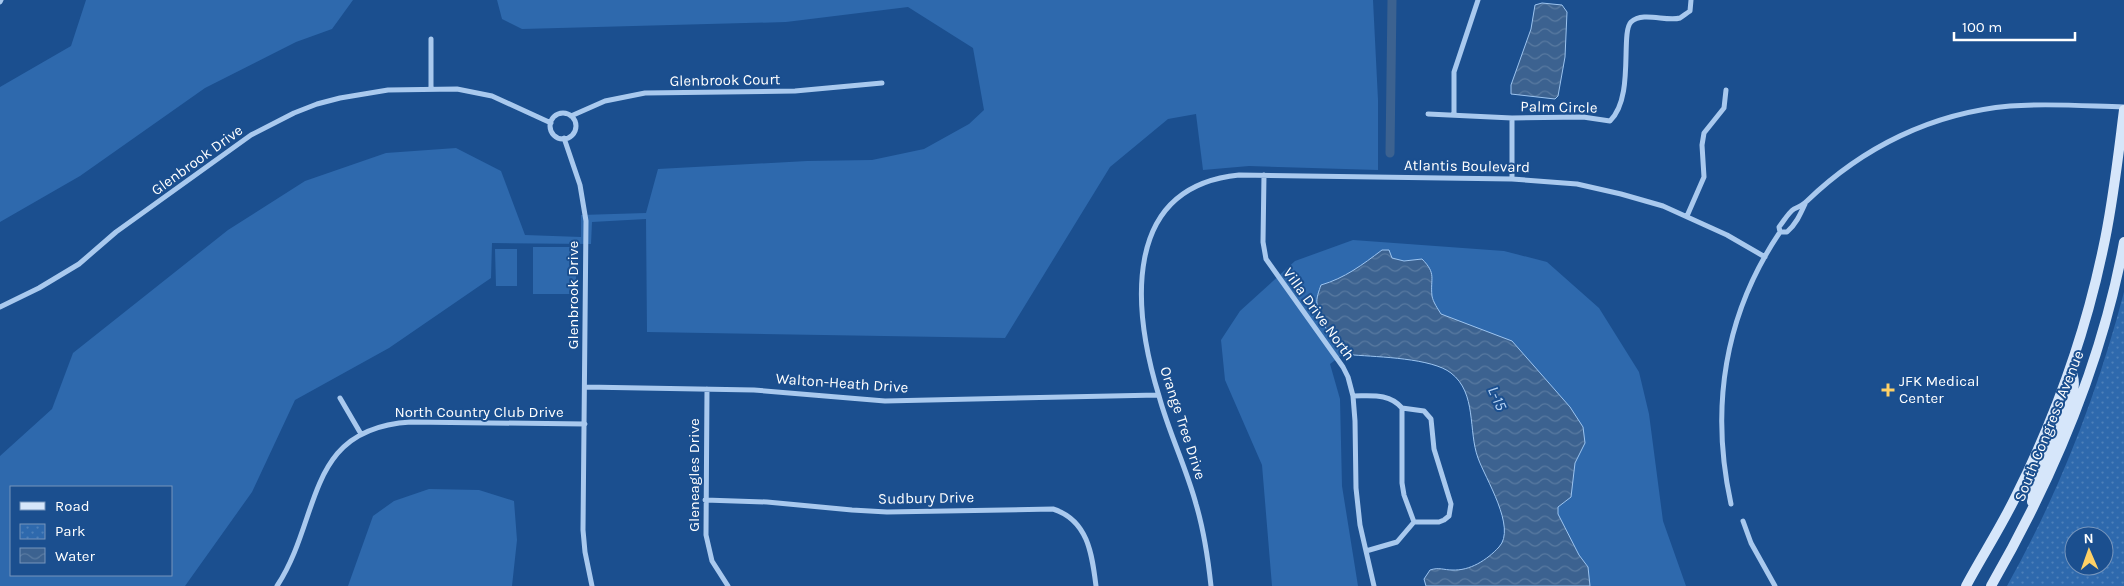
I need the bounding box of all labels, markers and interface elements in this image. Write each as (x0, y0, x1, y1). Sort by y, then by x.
scale bar (1954, 10, 2075, 42)
text: 100 m (1962, 18, 2002, 36)
street label: Glenbrook Court (669, 70, 781, 90)
street label: Palm Circle (1520, 97, 1598, 117)
street label: Glenbrook Drive (148, 121, 246, 199)
street label: Atlantis Boulevard (1404, 156, 1530, 176)
street label: Glenbrook Drive (564, 241, 582, 349)
street label: Villa Drive North (1279, 264, 1359, 364)
street label: South Congress Avenue (2010, 348, 2088, 504)
street label: Orange Tree Drive (1156, 364, 1210, 482)
street label: Walton-Heath Drive (775, 369, 909, 397)
place label: JFK Medical Center (1899, 372, 1980, 407)
water label: L-15 (1484, 383, 1511, 413)
marker: JFK Medical Center (1881, 383, 1895, 397)
street label: North Country Club Drive (394, 403, 564, 421)
street label: Gleneagles Drive (685, 418, 703, 532)
legend (10, 486, 172, 576)
street label: Sudbury Drive (878, 488, 974, 508)
text: Road (55, 497, 90, 515)
text: Park (55, 522, 85, 540)
north arrow (2064, 526, 2114, 576)
text: N (2083, 530, 2094, 547)
text: Water (55, 547, 96, 565)

